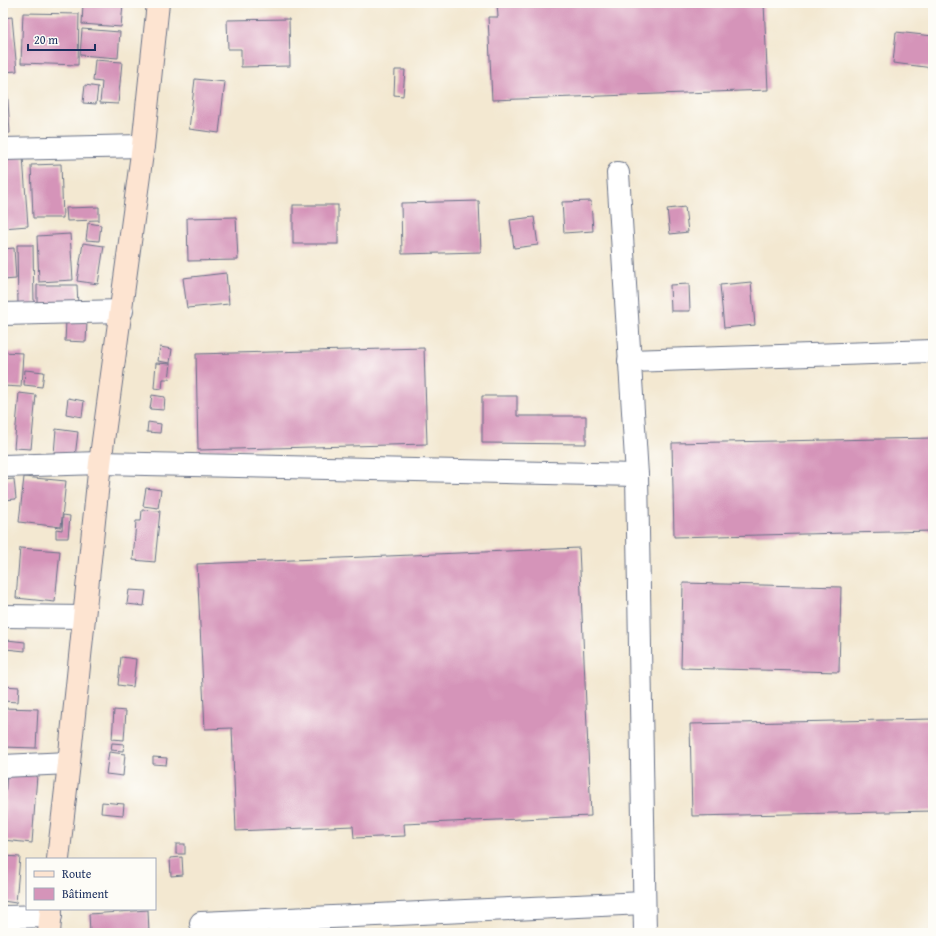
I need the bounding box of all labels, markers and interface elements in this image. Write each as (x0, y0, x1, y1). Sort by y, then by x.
scale bar (28, 26, 95, 52)
text: 20 m (34, 31, 58, 48)
legend (26, 858, 156, 910)
text: Route (62, 865, 92, 882)
text: Bâtiment (62, 885, 109, 902)

